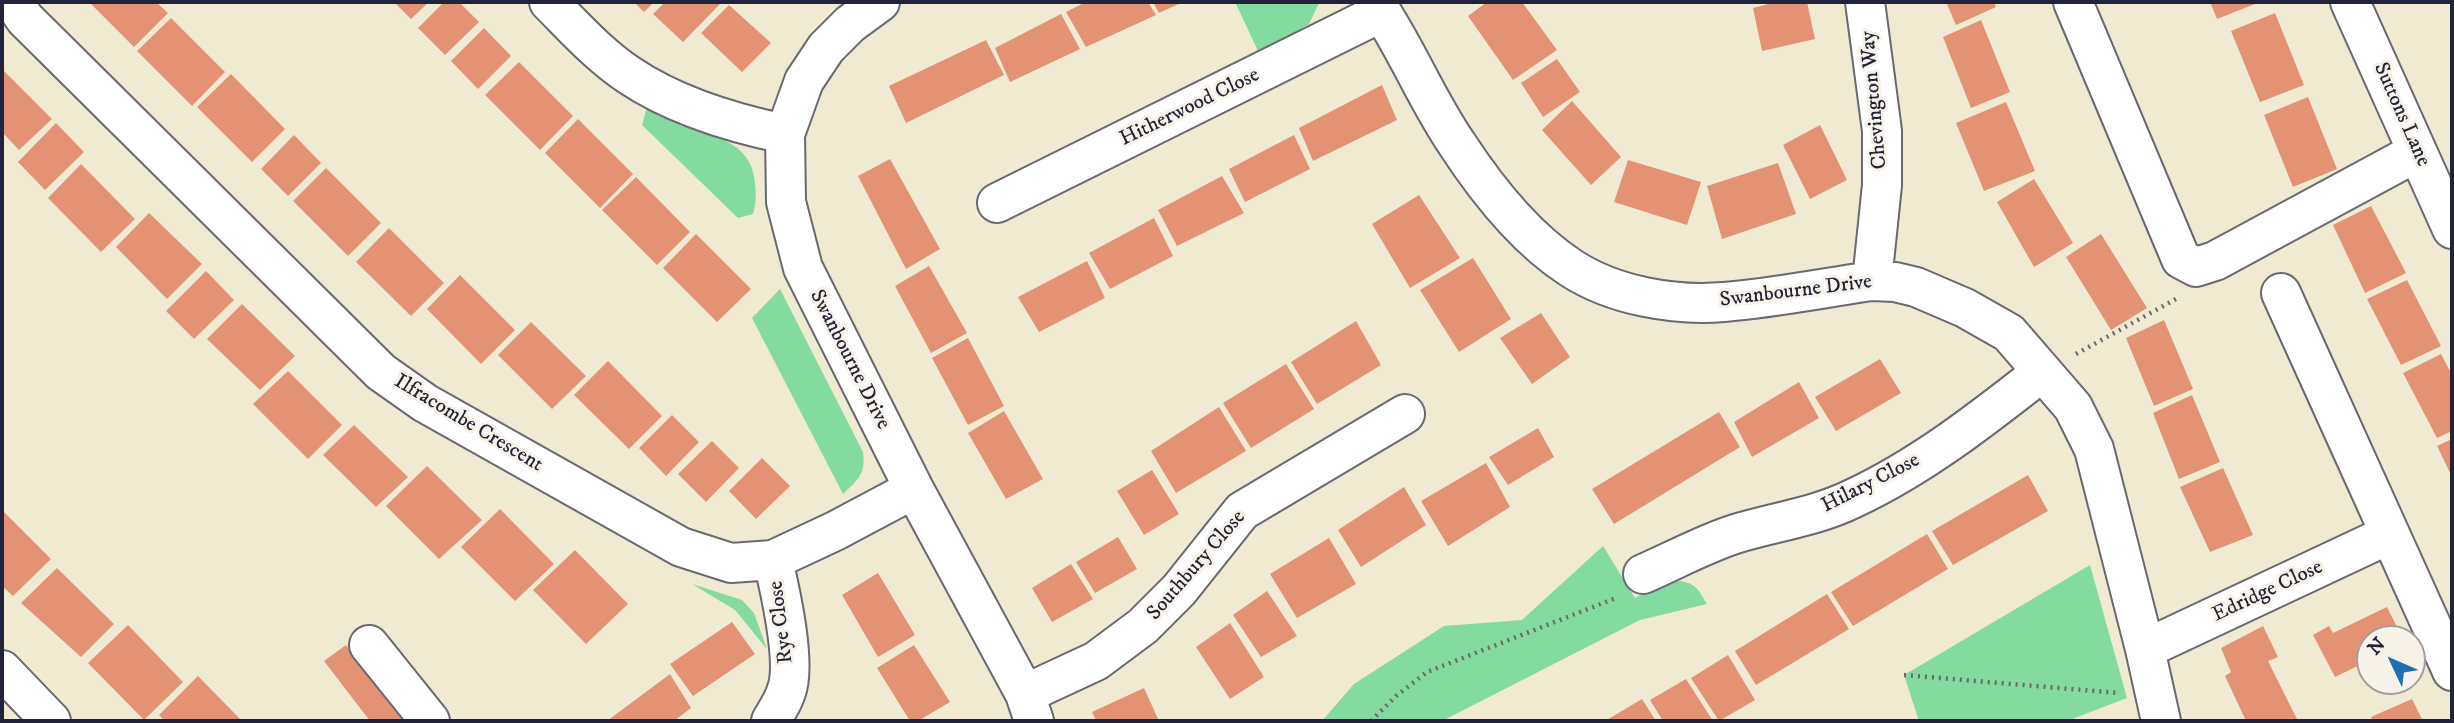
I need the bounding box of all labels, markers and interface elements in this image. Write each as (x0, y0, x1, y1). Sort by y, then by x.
street label: Chevington Way (1856, 30, 1894, 170)
street label: Suttons Lane (2367, 59, 2435, 171)
street label: Hitherwood Close (1116, 63, 1264, 153)
street label: Swanbourne Drive (1719, 270, 1873, 314)
street label: Swanbourne Drive (803, 286, 895, 434)
street label: Ilfracombe Crescent (389, 370, 547, 478)
street label: Hilary Close (1818, 449, 1924, 519)
street label: Southbury Close (1142, 506, 1252, 626)
street label: Edridge Close (2209, 556, 2327, 628)
street label: Rye Close (764, 579, 800, 665)
north arrow (2356, 625, 2426, 695)
text: N (2363, 633, 2391, 660)

